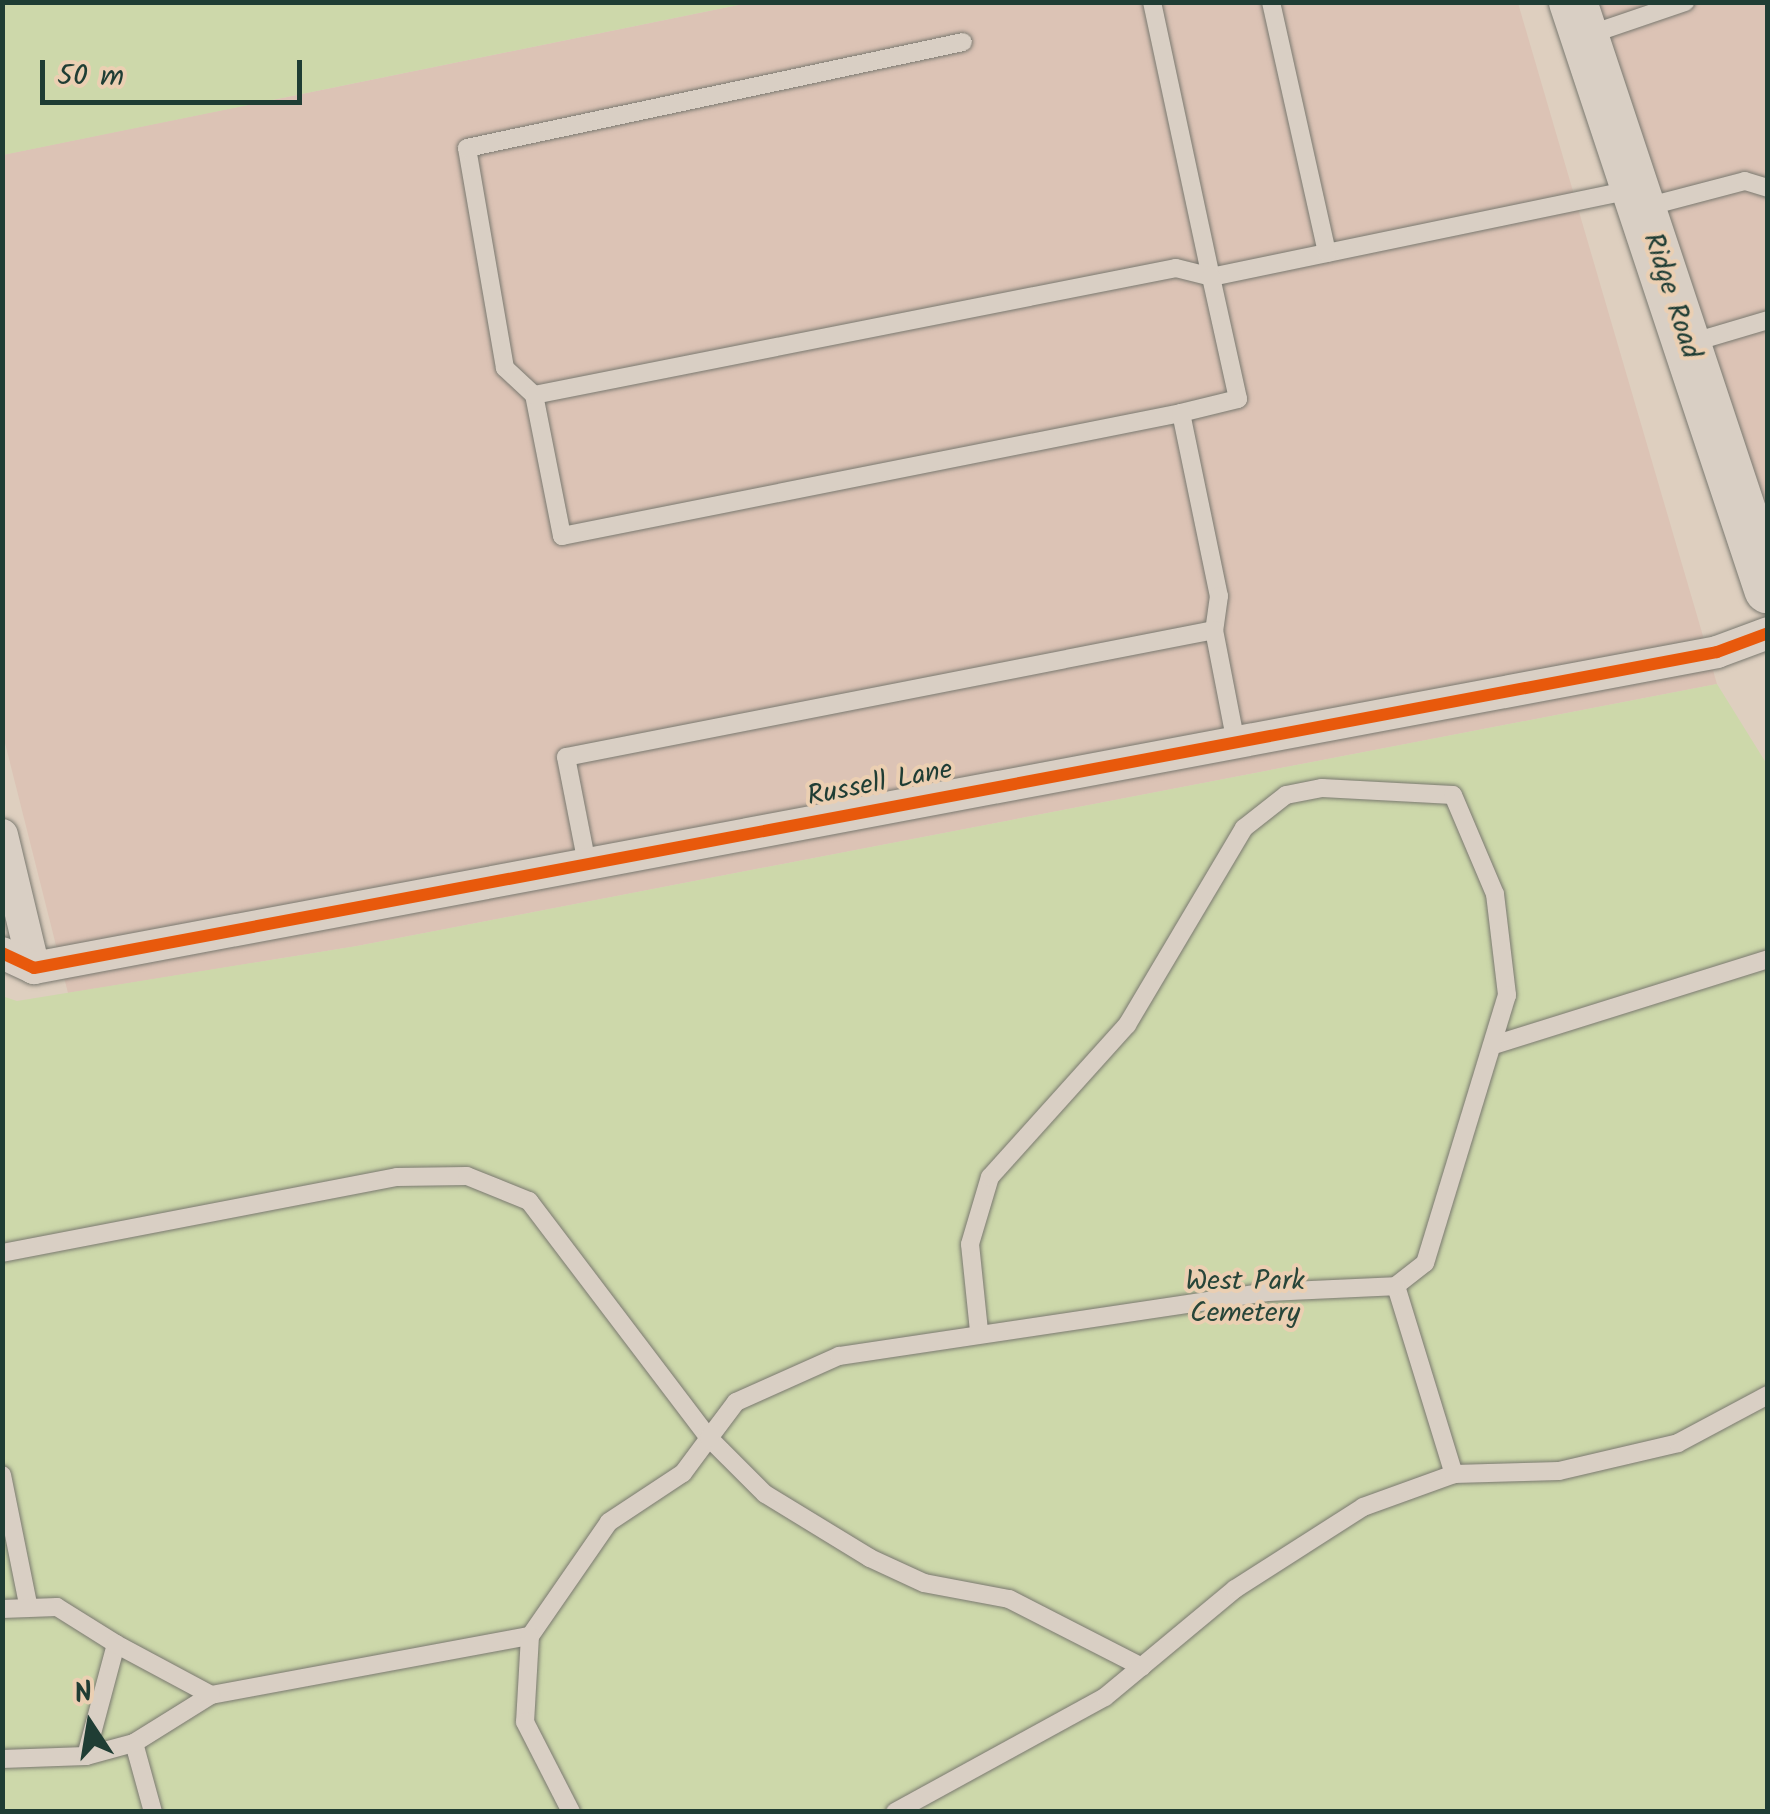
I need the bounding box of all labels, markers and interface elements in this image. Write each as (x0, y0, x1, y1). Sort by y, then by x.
scale bar (45, 40, 308, 102)
text: 50 m (57, 53, 124, 101)
street label: Ridge Road (1635, 229, 1707, 363)
street label: Russell Lane (805, 753, 955, 815)
park label: West Park Cemetery (1185, 1265, 1305, 1331)
text: N (70, 1670, 97, 1718)
north arrow (40, 1674, 140, 1774)

